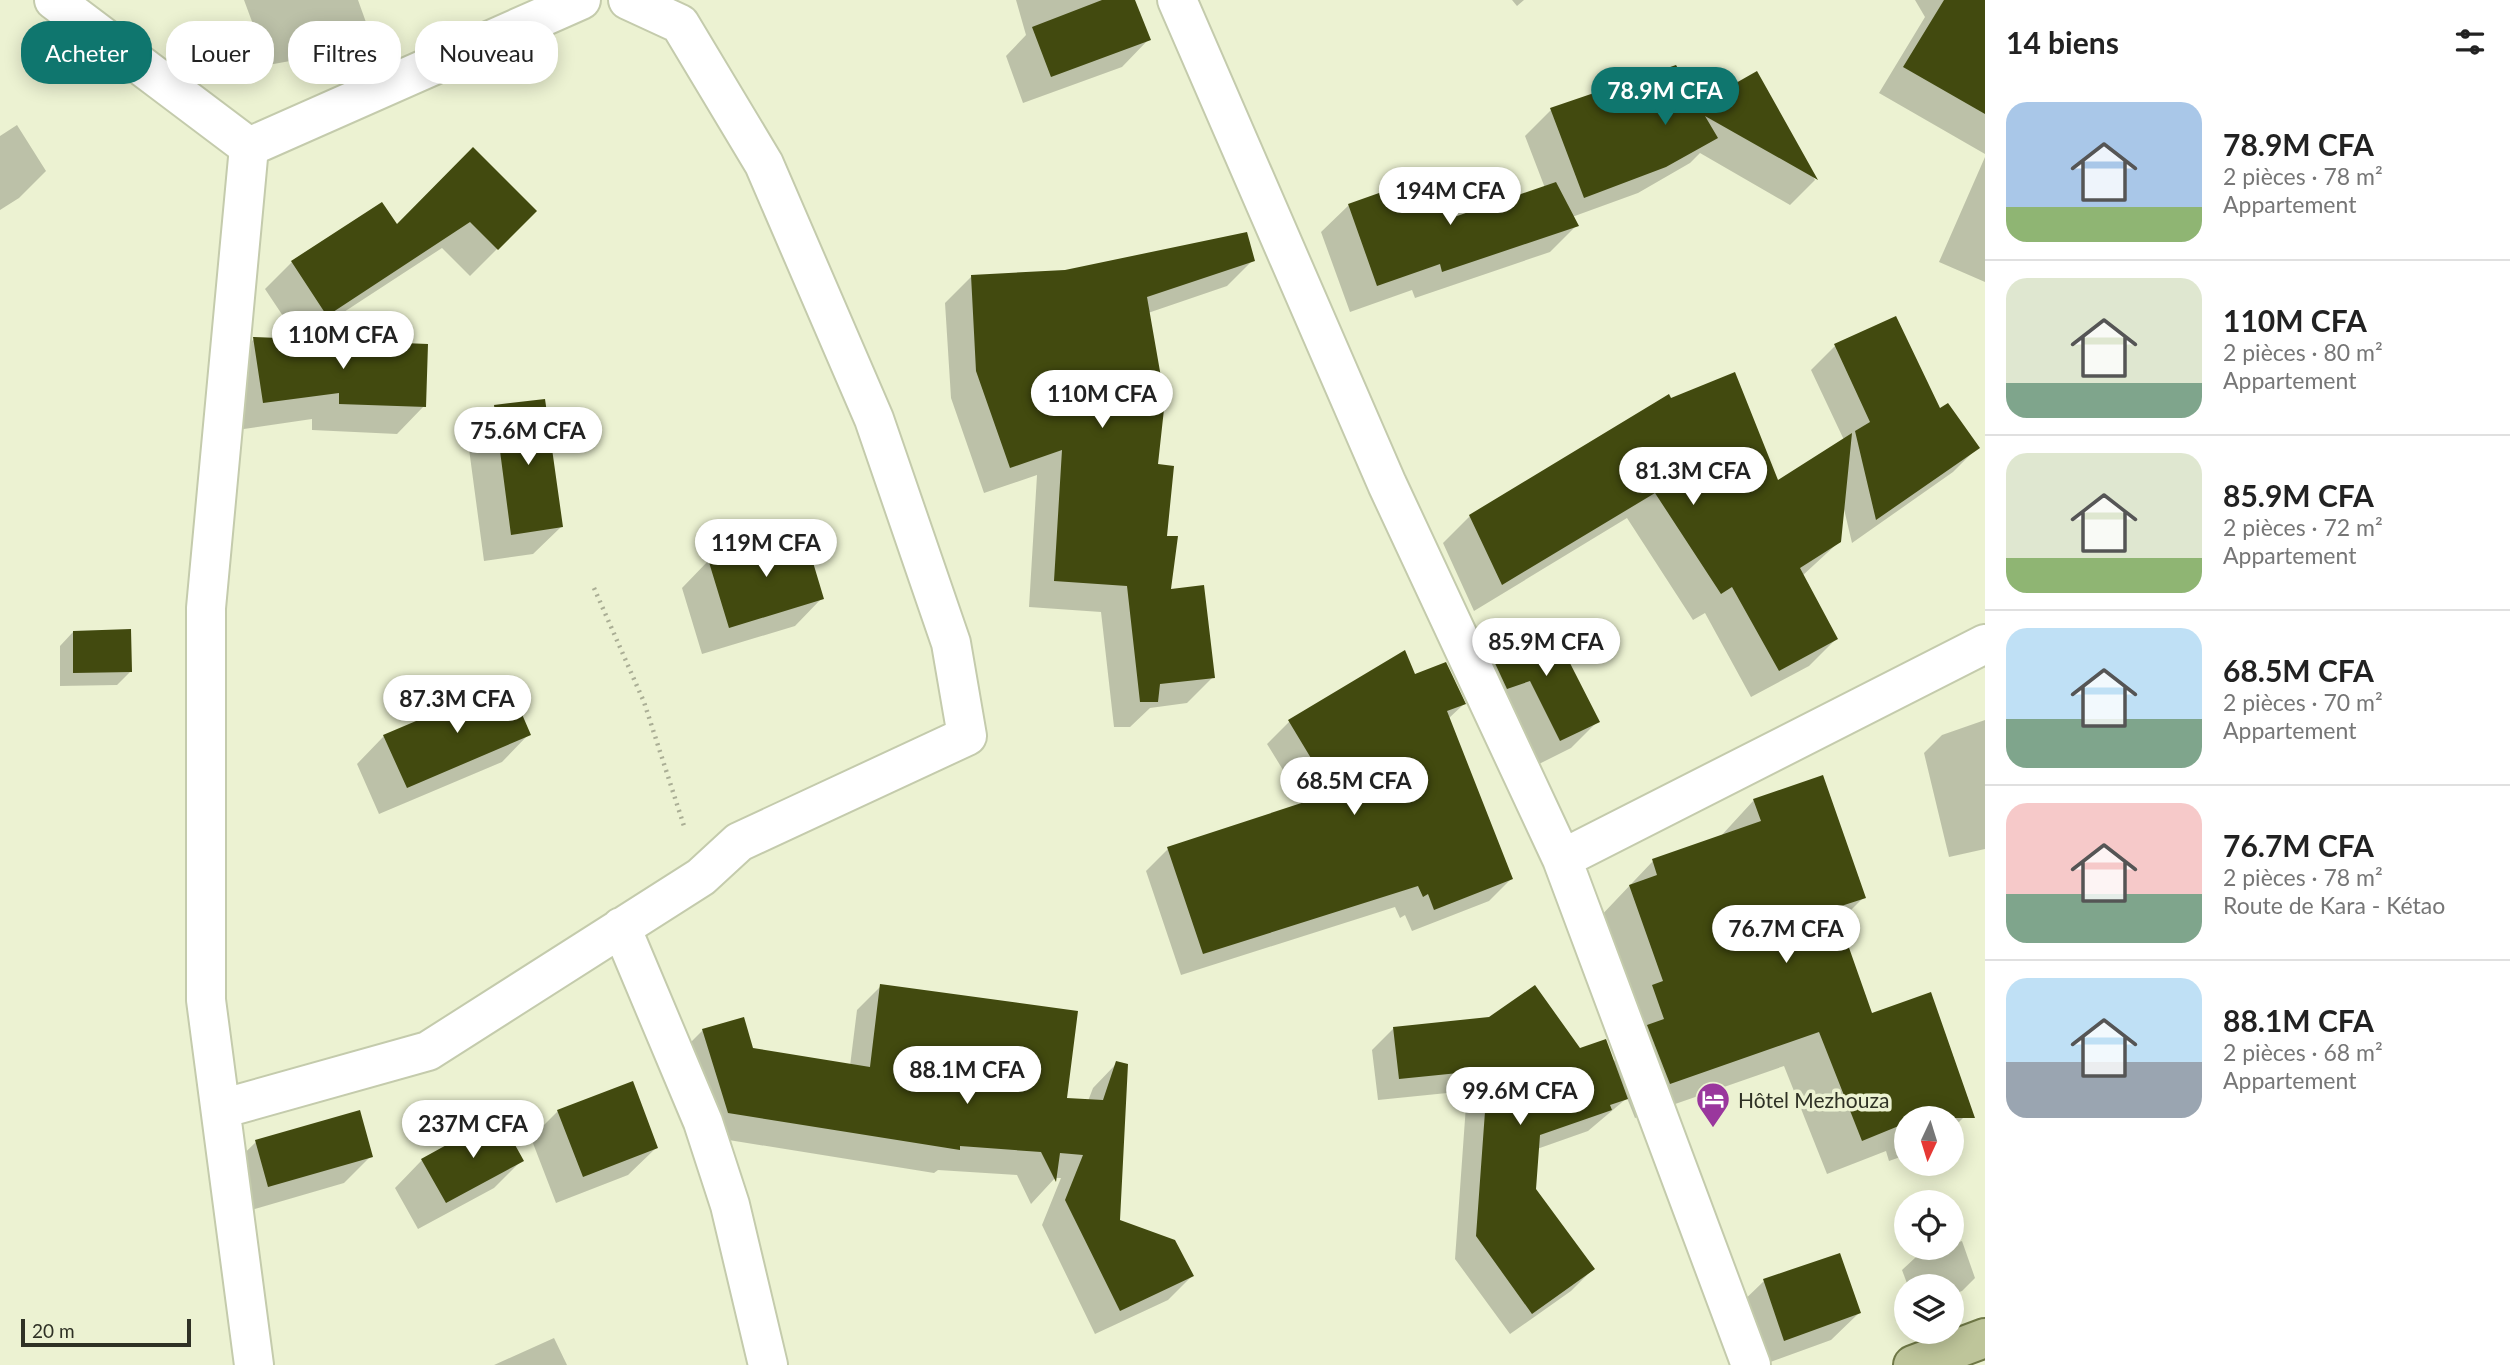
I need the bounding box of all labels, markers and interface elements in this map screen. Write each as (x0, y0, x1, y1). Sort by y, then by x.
chip: Acheter (21, 21, 152, 84)
chip: Louer (166, 21, 274, 84)
chip: Filtres (288, 21, 401, 84)
chip: Nouveau (415, 21, 558, 84)
icon: filters (2451, 23, 2489, 61)
text: 14 biens (2006, 24, 2119, 60)
pin: 78.9M CFA (1585, 68, 1745, 127)
text: 78.9M CFA (1607, 76, 1723, 104)
text: 78.9M CFA (2223, 126, 2374, 162)
icon: home (2062, 130, 2146, 214)
text: 2 pièces · 78 m² (2223, 162, 2383, 190)
pin: 194M CFA (1378, 168, 1522, 227)
text: 194M CFA (1395, 176, 1505, 204)
text: Appartement (2223, 190, 2356, 218)
text: 110M CFA (2223, 302, 2367, 338)
icon: home (2062, 306, 2146, 390)
pin: 110M CFA (271, 312, 415, 371)
text: 110M CFA (288, 320, 398, 348)
text: 2 pièces · 80 m² (2223, 338, 2383, 366)
text: Appartement (2223, 366, 2356, 394)
pin: 110M CFA (1030, 370, 1174, 430)
text: 110M CFA (1047, 379, 1157, 407)
pin: 75.6M CFA (448, 407, 608, 467)
text: 75.6M CFA (470, 416, 586, 444)
pin: 81.3M CFA (1613, 448, 1773, 507)
text: 81.3M CFA (1635, 456, 1751, 484)
text: 85.9M CFA (2223, 477, 2374, 513)
icon: home (2062, 481, 2146, 565)
text: 2 pièces · 72 m² (2223, 513, 2383, 541)
pin: 119M CFA (694, 520, 838, 579)
text: 119M CFA (711, 528, 821, 556)
text: Appartement (2223, 541, 2356, 569)
pin: 85.9M CFA (1466, 618, 1626, 678)
text: 85.9M CFA (1488, 627, 1604, 655)
text: 68.5M CFA (2223, 652, 2374, 688)
icon: home (2062, 656, 2146, 740)
pin: 87.3M CFA (377, 676, 537, 735)
text: 87.3M CFA (399, 684, 515, 712)
text: 2 pièces · 70 m² (2223, 688, 2383, 716)
text: Appartement (2223, 716, 2356, 744)
pin: 68.5M CFA (1274, 758, 1434, 817)
text: 68.5M CFA (1296, 766, 1412, 794)
text: 76.7M CFA (2223, 827, 2374, 863)
icon: home (2062, 831, 2146, 915)
text: 2 pièces · 78 m² (2223, 863, 2383, 891)
text: Route de Kara - Kétao (2223, 891, 2445, 919)
pin: 76.7M CFA (1706, 906, 1866, 965)
text: 76.7M CFA (1728, 914, 1844, 942)
text: 88.1M CFA (2223, 1002, 2374, 1038)
icon: home (2062, 1006, 2146, 1090)
text: 2 pièces · 68 m² (2223, 1038, 2383, 1066)
pin: 88.1M CFA (887, 1046, 1047, 1106)
text: 88.1M CFA (909, 1055, 1025, 1083)
text: Appartement (2223, 1066, 2356, 1094)
pin: 99.6M CFA (1440, 1068, 1600, 1127)
text: 99.6M CFA (1462, 1076, 1578, 1104)
hotel icon: Hôtel Mezhouza (1694, 1080, 1732, 1129)
place label: Hôtel Mezhouza (1738, 1087, 1889, 1112)
pin: 237M CFA (401, 1100, 545, 1160)
north arrow (1894, 1106, 1964, 1176)
map controls (1894, 1106, 1964, 1344)
text: 237M CFA (418, 1109, 528, 1137)
button: locate (1894, 1190, 1964, 1260)
button: layers (1894, 1274, 1964, 1344)
scale bar (21, 1316, 191, 1348)
text: 20 m (32, 1319, 75, 1342)

